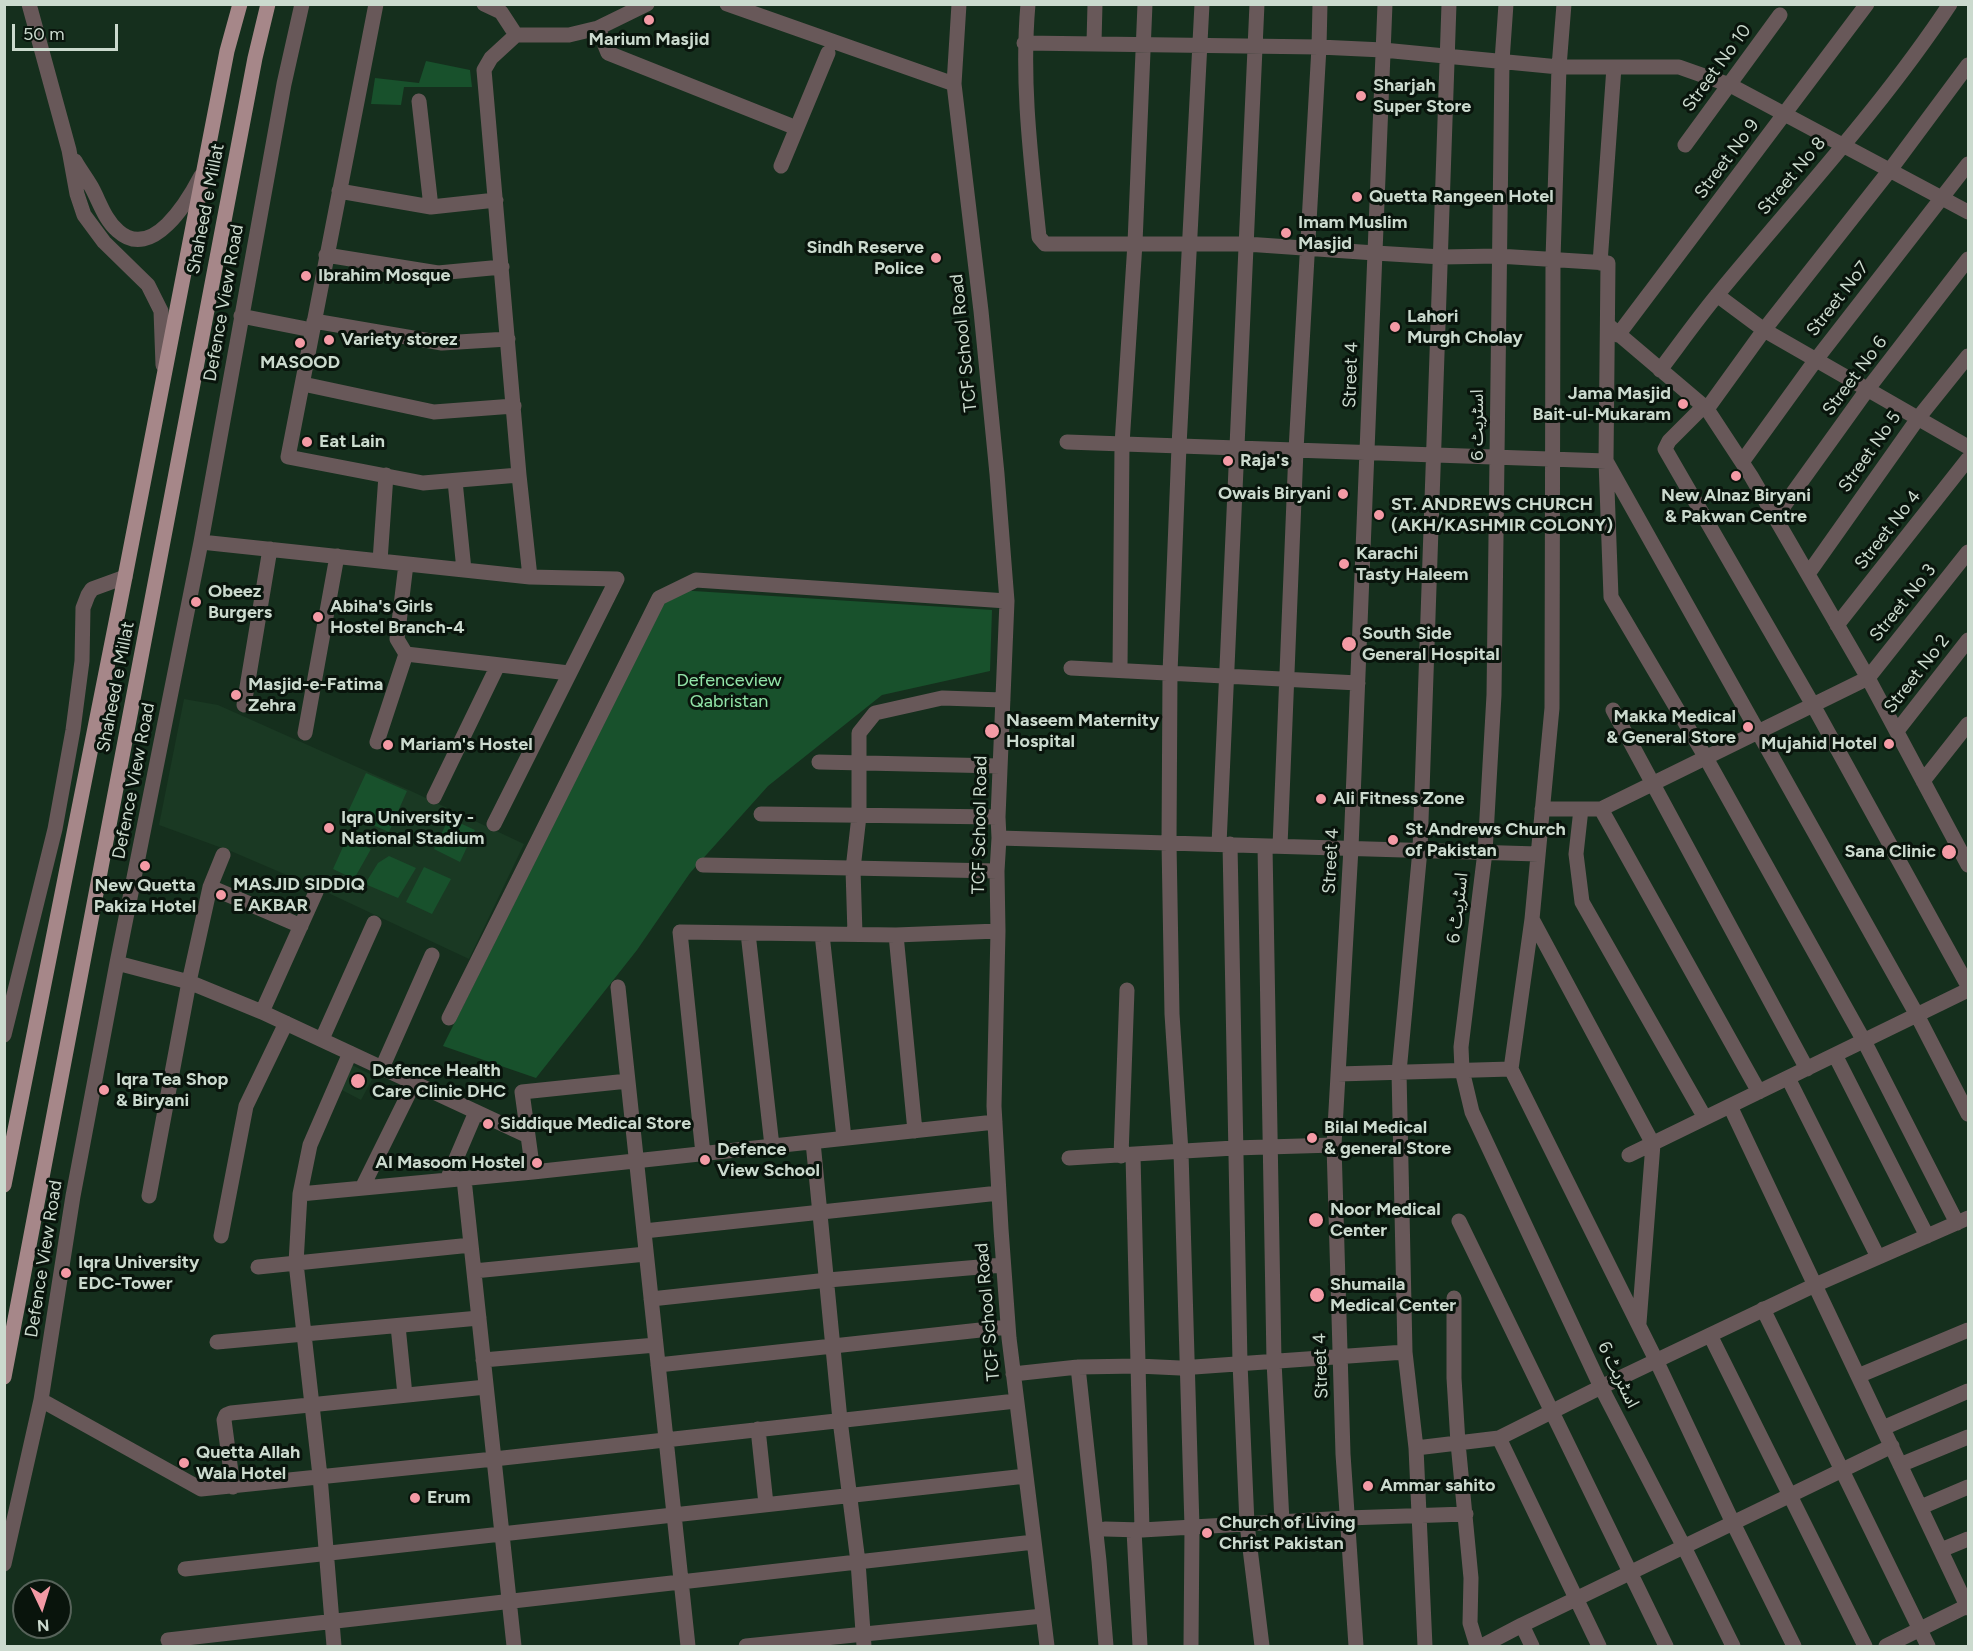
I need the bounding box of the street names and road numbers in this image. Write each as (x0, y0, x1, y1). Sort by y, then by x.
street label: Street No 10 (1678, 20, 1756, 116)
street label: Street No 9 (1690, 115, 1764, 203)
street label: Street No 8 (1753, 133, 1831, 219)
street label: Shaheed e Millat (183, 142, 229, 276)
street label: Defence View Road (200, 223, 248, 383)
street label: Street No7 (1802, 257, 1874, 341)
street label: TCF School Road (946, 273, 982, 413)
street label: Street No 6 (1818, 332, 1892, 420)
street label: Street 4 (1339, 342, 1363, 408)
street label: اسٹریٹ 6 (1467, 389, 1489, 461)
street label: Street No 5 (1834, 407, 1906, 497)
street label: Street No 4 (1850, 486, 1926, 574)
street label: Street No 3 (1865, 560, 1941, 646)
street label: Shaheed e Millat (93, 620, 139, 754)
street label: Street No 2 (1880, 630, 1954, 718)
street label: Defence View Road (108, 701, 160, 861)
street label: TCF School Road (968, 755, 992, 895)
street label: Street 4 (1318, 827, 1344, 895)
street label: اسٹریٹ 6 (1443, 871, 1473, 945)
street label: Defence View Road (21, 1179, 67, 1339)
street label: TCF School Road (971, 1242, 1005, 1382)
street label: Street 4 (1309, 1333, 1333, 1399)
street label: اسٹریٹ 6 (1593, 1338, 1643, 1412)

